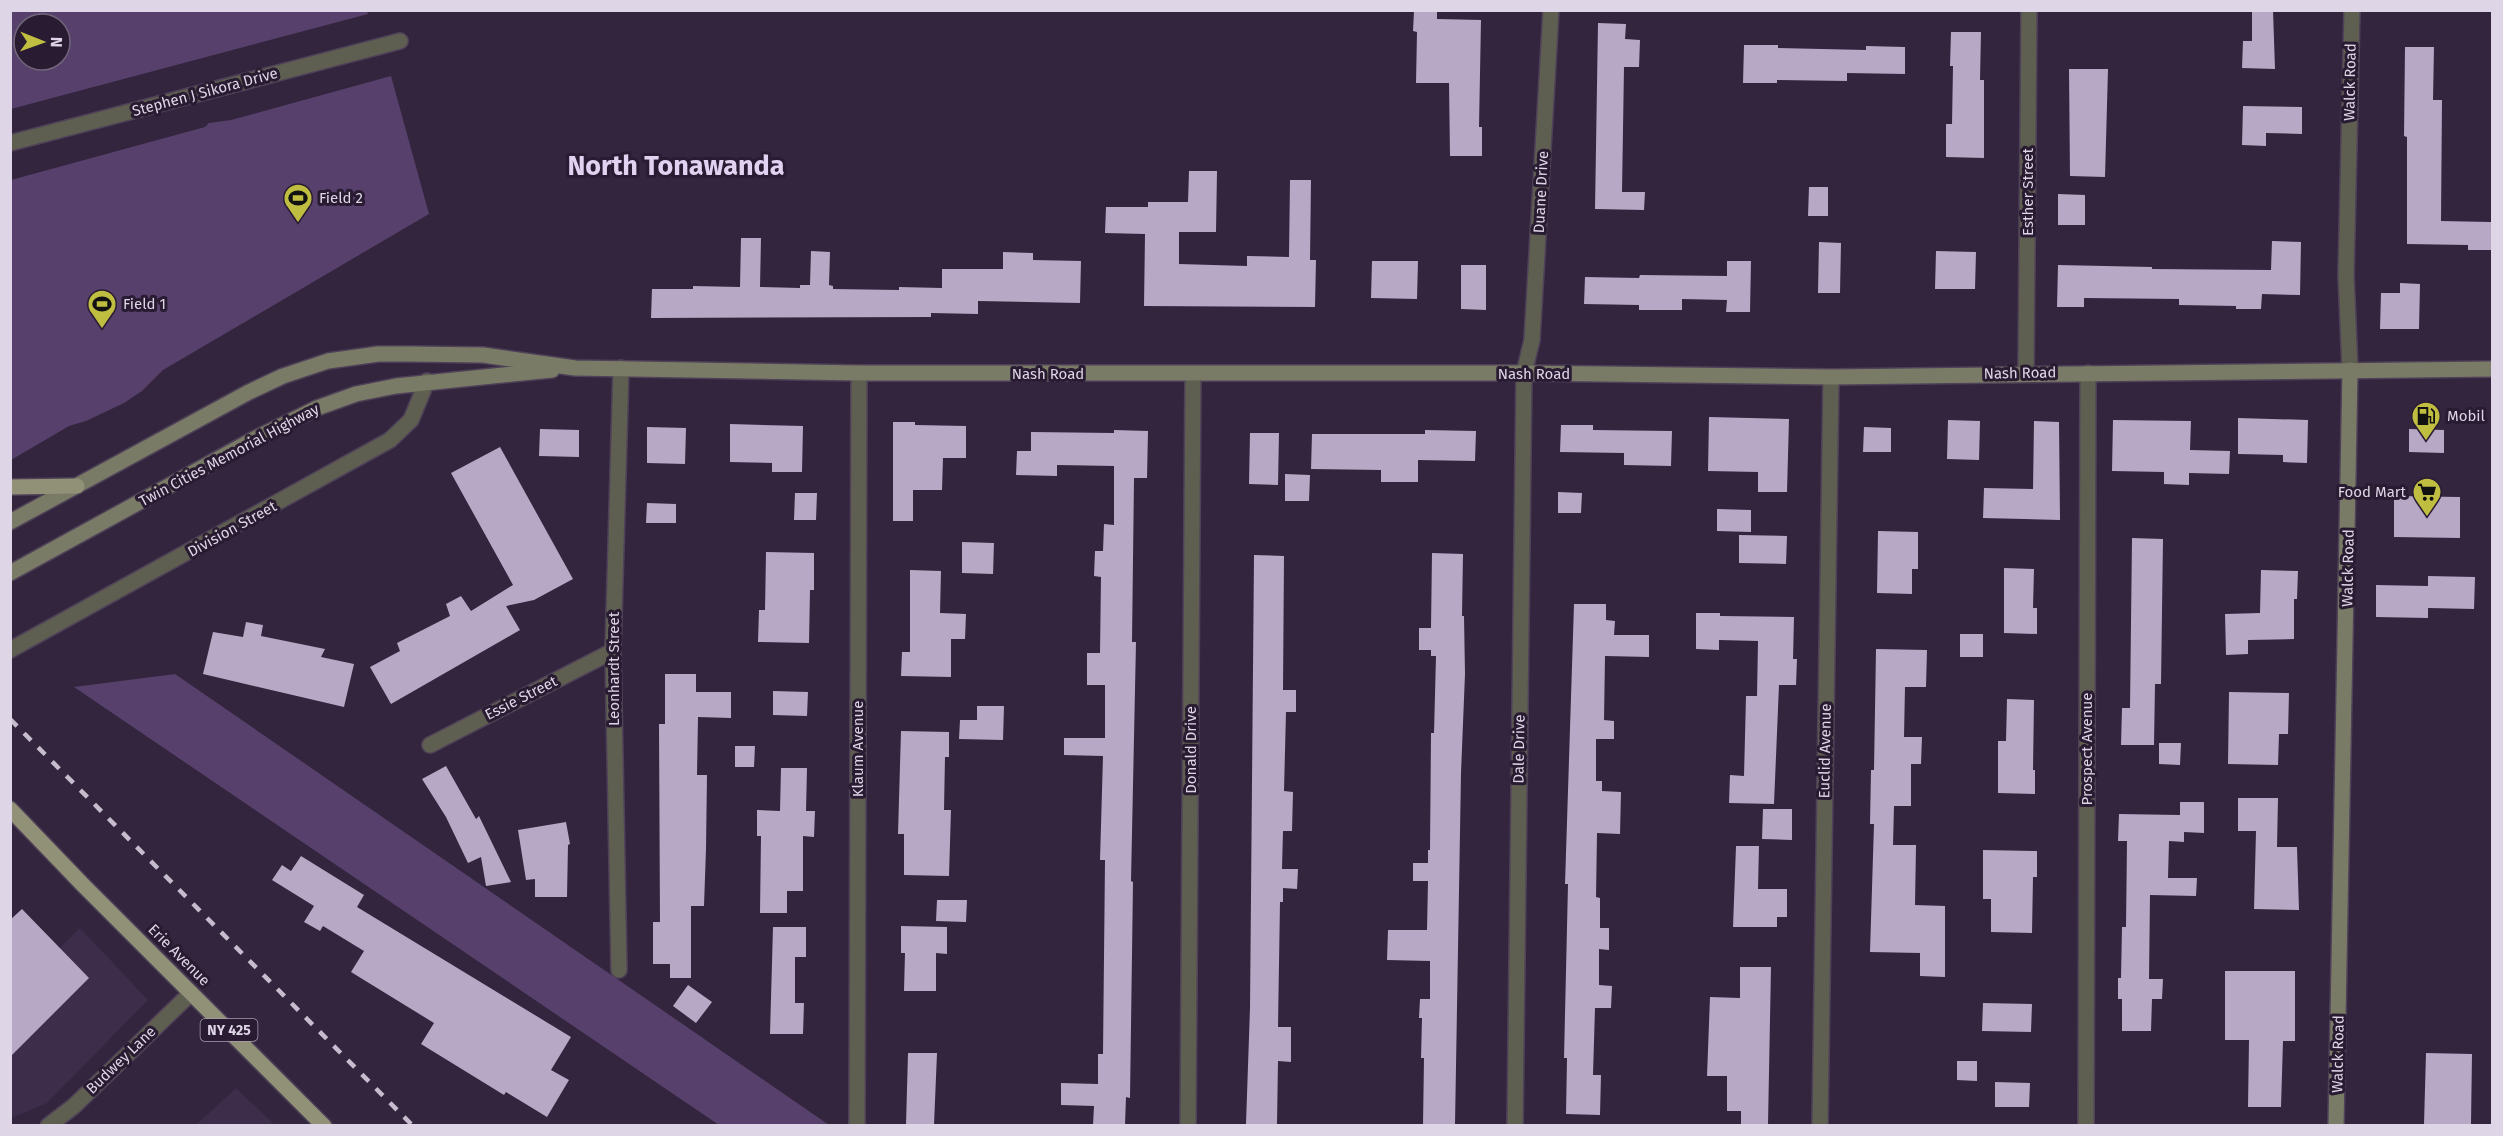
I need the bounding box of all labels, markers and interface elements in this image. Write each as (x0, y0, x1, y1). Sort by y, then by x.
north arrow (12, 12, 72, 72)
text: N (47, 37, 66, 48)
street label: Walck Road (2340, 43, 2360, 121)
street label: Stephen J Sikora Drive (130, 64, 280, 120)
street label: Esther Street (2019, 148, 2037, 236)
district label: North Tonawanda (567, 150, 785, 182)
street label: Duane Drive (1530, 150, 1552, 234)
sports icon: Field 2 (282, 182, 314, 224)
place label: Field 2 (319, 189, 363, 207)
sports icon: Field 1 (86, 288, 118, 330)
place label: Field 1 (123, 295, 166, 313)
street label: Nash Road (1984, 363, 2056, 383)
street label: Nash Road (1012, 365, 1084, 383)
street label: Nash Road (1498, 365, 1570, 383)
street label: Twin Cities Memorial Highway (136, 400, 323, 510)
fuel station icon: Mobil (2410, 400, 2442, 442)
place label: Mobil (2447, 407, 2486, 425)
supermarket icon: Food Mart (2411, 476, 2443, 518)
place label: Food Mart (2338, 483, 2407, 501)
street label: Division Street (184, 497, 280, 561)
street label: Walck Road (2338, 529, 2358, 607)
street label: Leonhardt Street (605, 611, 623, 726)
street label: Essie Street (482, 672, 561, 724)
street label: Prospect Avenue (2078, 693, 2096, 805)
street label: Klaum Avenue (849, 701, 867, 797)
street label: Euclid Avenue (1815, 703, 1835, 799)
street label: Donald Drive (1182, 706, 1200, 794)
street label: Dale Drive (1509, 714, 1529, 784)
street label: Erie Avenue (144, 920, 214, 990)
street label: Walck Road (2328, 1015, 2348, 1093)
road number: NY 425 (200, 1019, 258, 1041)
street label: Budwey Lane (83, 1022, 159, 1098)

